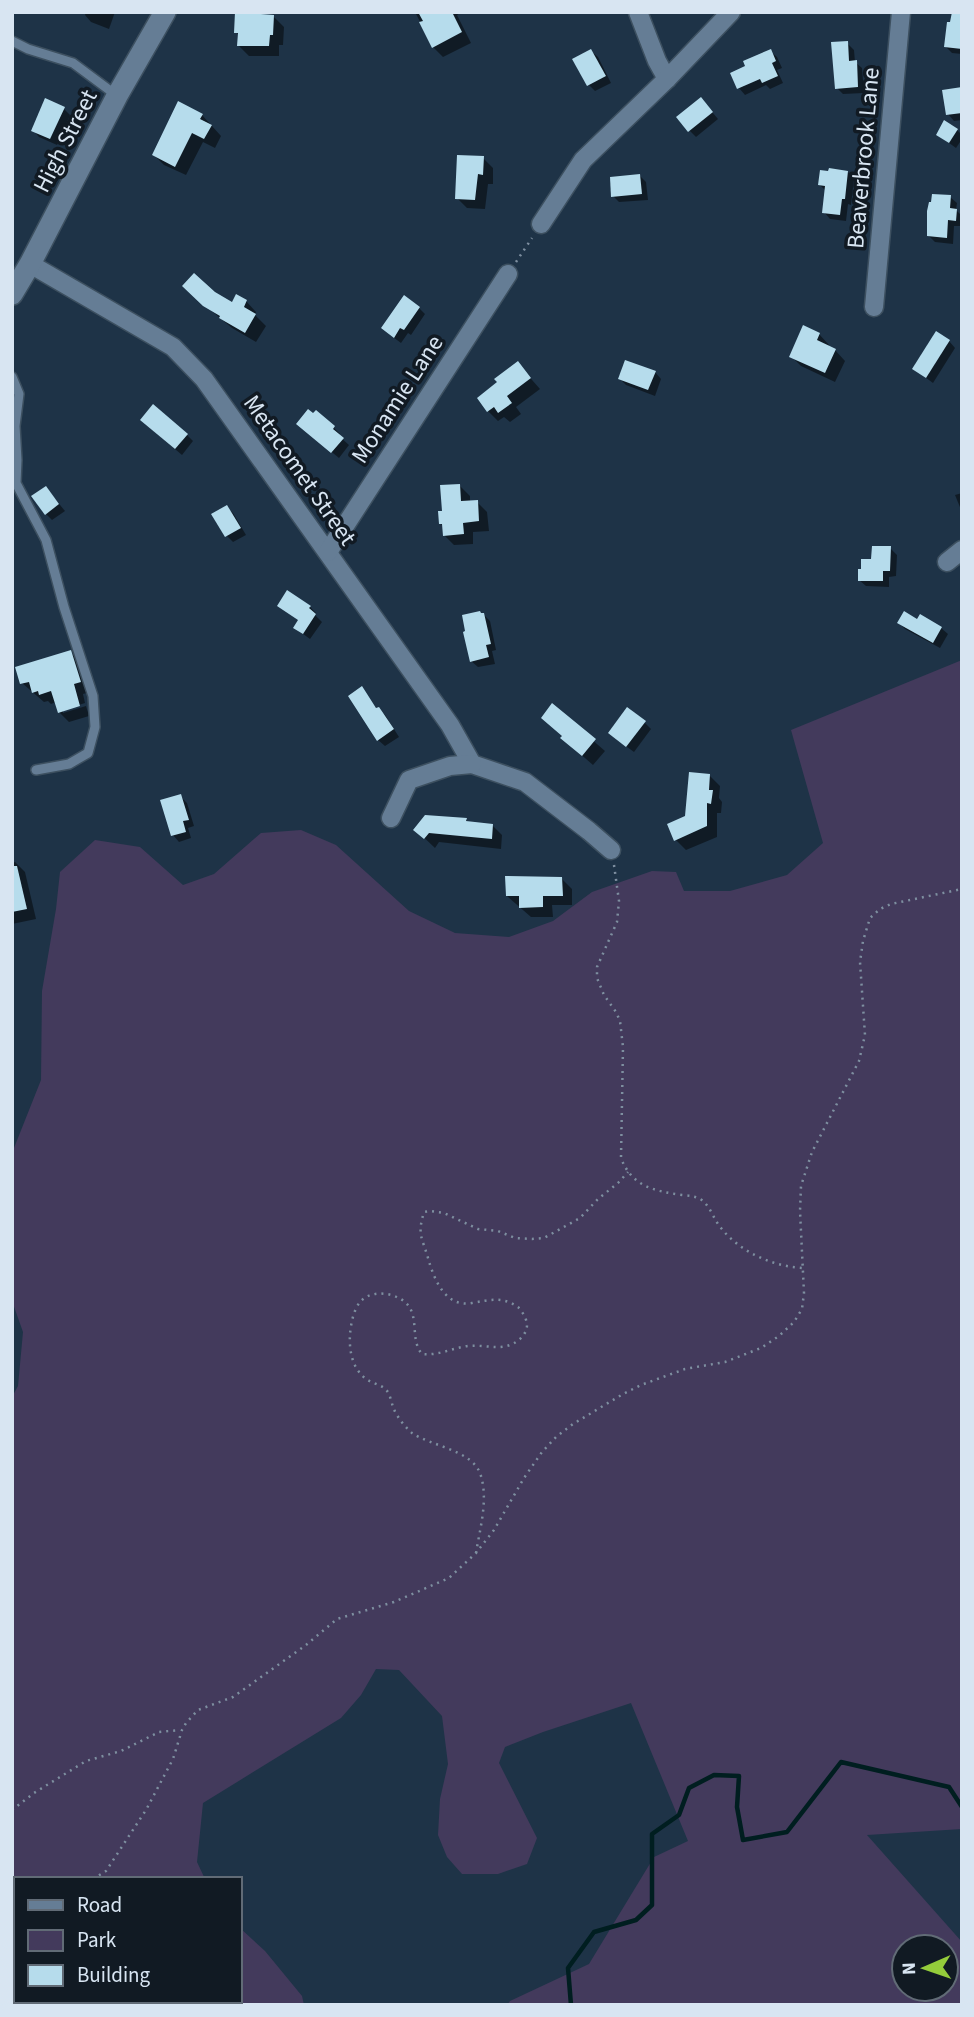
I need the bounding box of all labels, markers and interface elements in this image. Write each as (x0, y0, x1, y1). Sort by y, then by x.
street label: Beaverbrook Lane (838, 66, 889, 250)
street label: High Street (25, 84, 106, 199)
street label: Monamie Lane (343, 328, 452, 470)
street label: Metacomet Street (235, 388, 365, 553)
legend (14, 1877, 242, 2003)
text: Road (77, 1890, 122, 1920)
text: Park (77, 1925, 117, 1955)
north arrow (890, 1933, 960, 2003)
text: Building (77, 1960, 151, 1990)
text: N (896, 1962, 923, 1975)

